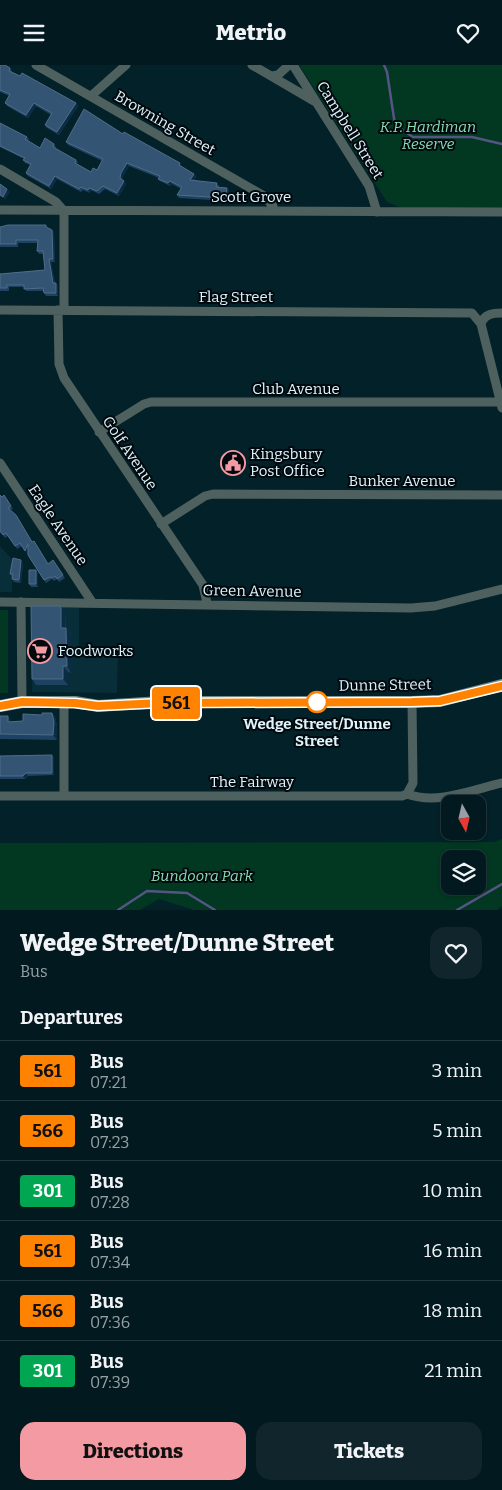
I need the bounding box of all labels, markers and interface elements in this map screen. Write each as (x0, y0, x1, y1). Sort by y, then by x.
icon: menu (20, 19, 48, 47)
text: Metrio (216, 19, 286, 46)
icon: heart (454, 19, 482, 47)
street label: Campbell Street (313, 78, 388, 183)
street label: Browning Street (112, 87, 219, 159)
park label: K.P. Hardiman Reserve (380, 118, 476, 153)
street label: Scott Grove (211, 188, 291, 206)
street label: Flag Street (199, 288, 274, 306)
street label: Club Avenue (252, 380, 340, 398)
street label: Golf Avenue (99, 413, 161, 493)
place label: Kingsbury Post Office (250, 445, 325, 480)
public building icon: Kingsbury Post Office (220, 450, 246, 476)
street label: Bunker Avenue (349, 472, 455, 490)
street label: Eagle Avenue (24, 481, 92, 569)
street label: Green Avenue (202, 581, 302, 601)
supermarket icon: Foodworks (27, 638, 53, 664)
place label: Foodworks (58, 642, 134, 660)
street label: Dunne Street (339, 675, 432, 695)
line badge: 561 (147, 687, 205, 719)
marker: Wedge Street/Dunne Street (306, 691, 328, 713)
text: 561 (162, 692, 190, 714)
place label: Wedge Street/Dunne Street (243, 715, 391, 750)
street label: The Fairway (210, 773, 294, 791)
north arrow (441, 795, 486, 840)
map controls (441, 795, 486, 895)
button: layers (441, 850, 486, 895)
park label: Bundoora Park (151, 867, 254, 885)
button: heart (430, 927, 482, 979)
text: Wedge Street/Dunne Street (20, 929, 334, 957)
text: Bus (20, 962, 48, 981)
text: Departures (20, 1006, 123, 1029)
text: Bus (90, 1050, 124, 1073)
text: 3 min (432, 1059, 482, 1082)
text: 561 (33, 1060, 62, 1082)
text: 07:21 (90, 1073, 127, 1092)
text: Bus (90, 1110, 124, 1133)
text: 5 min (432, 1119, 482, 1142)
text: 566 (32, 1120, 63, 1142)
text: 07:23 (90, 1133, 130, 1152)
text: Bus (90, 1170, 124, 1193)
text: 10 min (422, 1179, 482, 1202)
text: 301 (33, 1180, 62, 1202)
text: 07:28 (90, 1193, 130, 1212)
text: Bus (90, 1230, 124, 1253)
text: 16 min (424, 1239, 482, 1262)
text: 561 (33, 1240, 62, 1262)
text: 07:34 (90, 1253, 130, 1272)
text: Bus (90, 1290, 124, 1313)
text: 18 min (423, 1299, 482, 1322)
text: 566 (32, 1300, 63, 1322)
text: 07:36 (90, 1313, 130, 1332)
text: Bus (90, 1350, 124, 1373)
text: 21 min (424, 1359, 482, 1382)
text: 301 (33, 1360, 62, 1382)
text: 07:39 (90, 1373, 130, 1392)
button: Directions (20, 1422, 246, 1480)
button: Tickets (256, 1422, 482, 1480)

